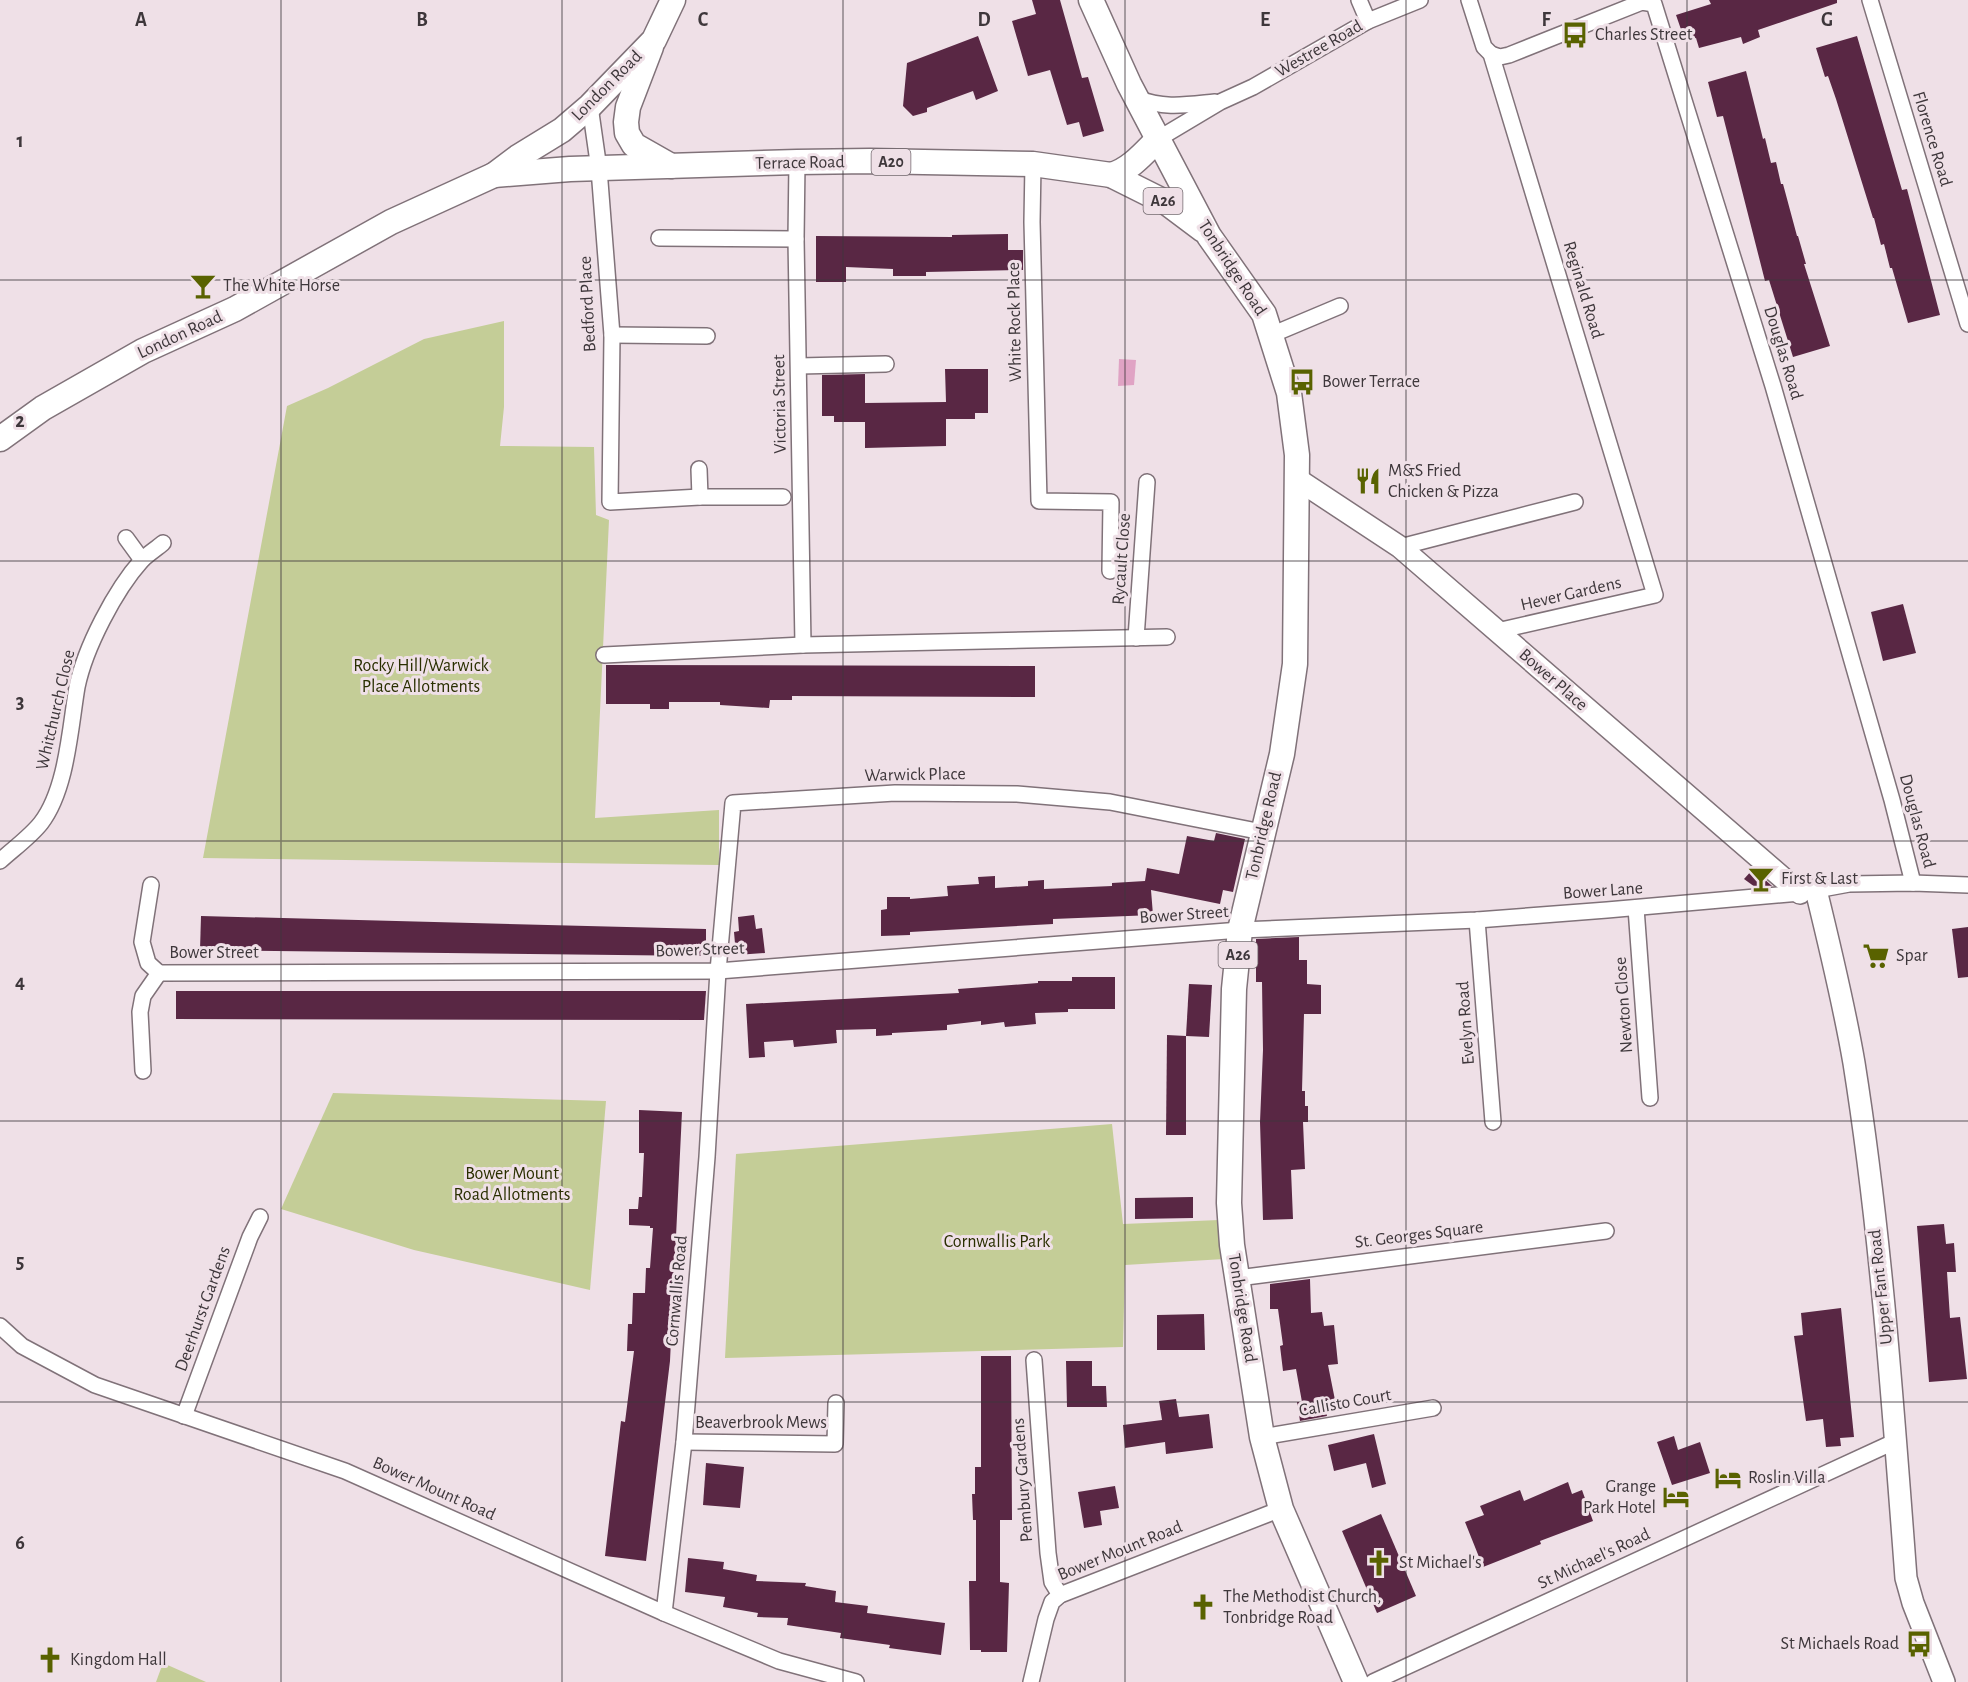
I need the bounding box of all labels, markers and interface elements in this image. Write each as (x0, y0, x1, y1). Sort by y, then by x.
text: A (135, 10, 147, 30)
text: B (416, 10, 428, 30)
text: C (698, 10, 709, 30)
text: D (977, 10, 991, 30)
text: E (1260, 10, 1270, 30)
text: F (1541, 10, 1551, 30)
text: G (1821, 10, 1833, 30)
street label: Westree Road (1272, 17, 1366, 81)
bus stop icon: Charles Street (1560, 20, 1590, 50)
place label: Charles Street (1595, 26, 1693, 44)
street label: London Road (568, 47, 646, 125)
street label: Florence Road (1909, 89, 1955, 189)
text: 1 (16, 131, 24, 151)
road number: A20 (872, 149, 910, 175)
street label: Terrace Road (755, 153, 845, 173)
road number: A26 (1144, 188, 1182, 214)
street label: Tonbridge Road (1195, 217, 1269, 319)
street label: Reginald Road (1560, 239, 1606, 341)
street label: Bedford Place (576, 255, 600, 353)
street label: White Rock Place (1005, 262, 1025, 382)
bar icon: The White Horse (188, 271, 218, 301)
place label: The White Horse (223, 277, 340, 295)
street label: Douglas Road (1760, 304, 1806, 402)
street label: London Road (135, 308, 225, 362)
street label: Victoria Street (770, 354, 790, 454)
bus stop icon: Bower Terrace (1287, 367, 1317, 397)
place label: Bower Terrace (1322, 373, 1420, 391)
text: 2 (15, 411, 25, 431)
place label: M&S Fried Chicken & Pizza (1388, 462, 1499, 501)
restaurant icon: M&S Fried Chicken & Pizza (1353, 466, 1383, 496)
street label: Rycault Close (1110, 512, 1134, 606)
street label: Hever Gardens (1519, 574, 1623, 614)
street label: Bower Place (1515, 646, 1591, 714)
street label: Whitchurch Close (33, 648, 79, 772)
park label: Rocky Hill/Warwick Place Allotments (353, 657, 490, 696)
text: 3 (16, 692, 24, 712)
street label: Warwick Place (864, 765, 966, 785)
street label: Tonbridge Road (1243, 770, 1285, 882)
street label: Douglas Road (1896, 772, 1938, 870)
bar icon: First & Last (1746, 864, 1776, 894)
place label: First & Last (1781, 870, 1858, 888)
street label: Bower Lane (1562, 879, 1644, 903)
street label: Bower Street (1139, 903, 1229, 927)
street label: Bower Street (655, 939, 745, 961)
supermarket icon: Spar (1861, 941, 1891, 971)
road number: A26 (1218, 942, 1258, 968)
street label: Bower Street (169, 944, 259, 962)
place label: Spar (1896, 947, 1928, 965)
street label: Newton Close (1612, 956, 1636, 1054)
text: 4 (15, 972, 25, 992)
street label: Evelyn Road (1454, 980, 1478, 1066)
park label: Bower Mount Road Allotments (453, 1165, 571, 1204)
street label: St. Georges Square (1354, 1218, 1484, 1252)
street label: Upper Fant Road (1866, 1229, 1896, 1345)
park label: Cornwallis Park (944, 1233, 1051, 1251)
street label: Cornwallis Road (663, 1235, 691, 1347)
street label: Deerhurst Gardens (172, 1244, 234, 1374)
text: 5 (16, 1252, 24, 1272)
street label: Tonbridge Road (1225, 1252, 1259, 1364)
street label: Callisto Court (1298, 1386, 1393, 1420)
street label: Beaverbrook Mews (695, 1414, 827, 1432)
street label: Pembury Gardens (1010, 1417, 1036, 1543)
street label: Bower Mount Road (370, 1454, 498, 1524)
hotel icon: Roslin Villa (1713, 1463, 1743, 1493)
place label: Roslin Villa (1748, 1469, 1826, 1487)
place label: Grange Park Hotel (1583, 1478, 1656, 1517)
hotel icon: Grange Park Hotel (1661, 1482, 1691, 1512)
street label: Bower Mount Road (1055, 1518, 1185, 1584)
street label: St Michael's Road (1535, 1525, 1653, 1593)
text: 6 (15, 1533, 25, 1553)
church icon: St Michael's (1364, 1548, 1394, 1578)
place label: St Michael's (1399, 1554, 1482, 1572)
place label: The Methodist Church, Tonbridge Road (1223, 1588, 1381, 1627)
church icon: The Methodist Church, Tonbridge Road (1188, 1592, 1218, 1622)
bus stop icon: St Michaels Road (1904, 1629, 1934, 1659)
place label: St Michaels Road (1780, 1635, 1899, 1653)
church icon: Kingdom Hall (35, 1645, 65, 1675)
place label: Kingdom Hall (70, 1651, 167, 1669)

